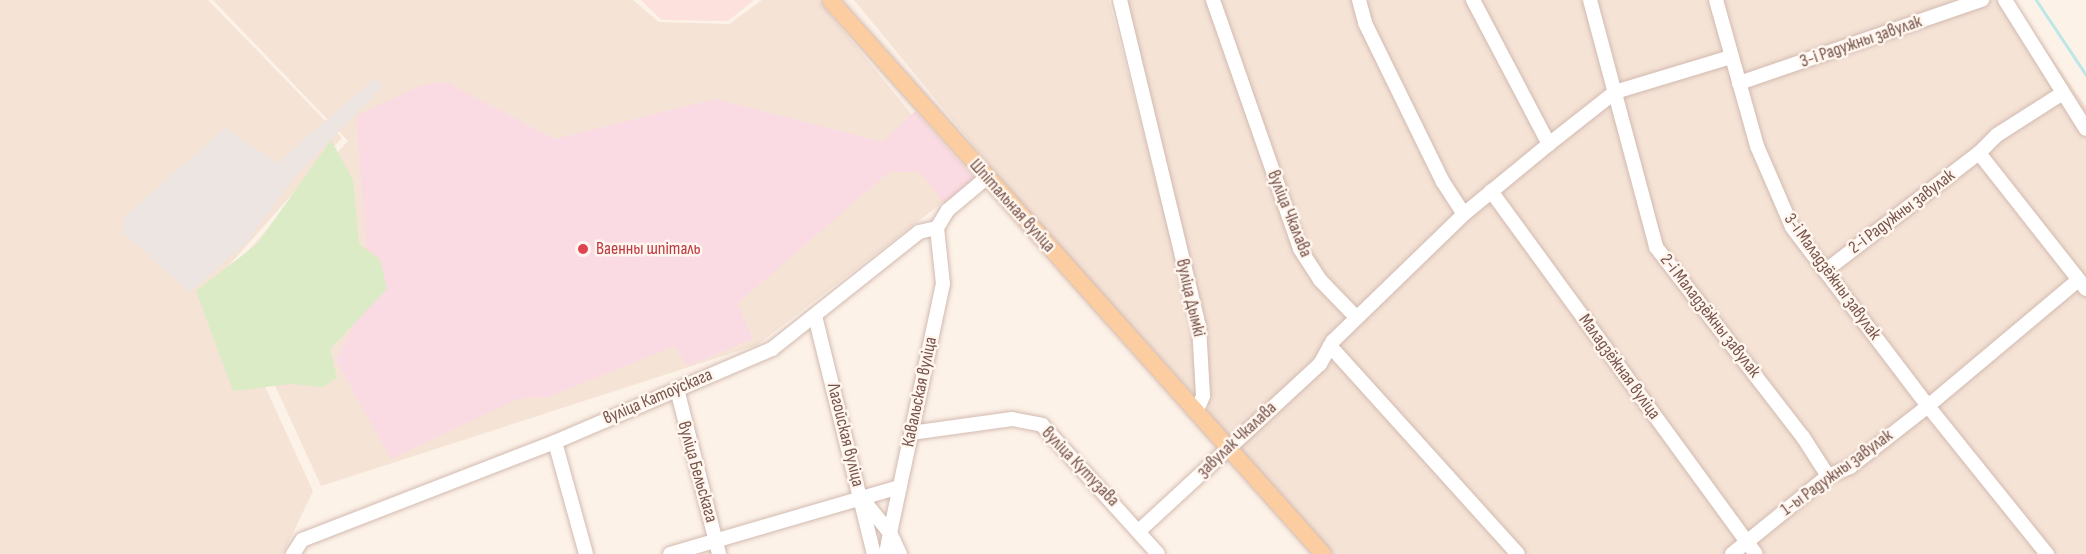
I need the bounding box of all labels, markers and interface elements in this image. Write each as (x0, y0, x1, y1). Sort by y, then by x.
street label: 3-і Радужны завулак (1797, 11, 1925, 73)
street label: Шпітальная вуліца (964, 155, 1060, 257)
street label: 2-і Радужны завулак (1845, 165, 1959, 259)
street label: вуліца Чкалава (1262, 167, 1316, 261)
street label: 3-і Маладзёжны завулак (1779, 210, 1885, 344)
place label: Ваенны шпіталь (596, 238, 701, 260)
marker: Ваенны шпіталь (574, 240, 592, 258)
street label: 2-і Маладзёжны завулак (1655, 250, 1765, 382)
street label: вуліца Дымкі (1171, 257, 1209, 339)
street label: Маладзёжная вуліца (1574, 310, 1664, 424)
street label: Кавальская вуліца (898, 335, 942, 449)
street label: вуліца Катоўскага (600, 364, 716, 430)
street label: Лагойская вуліца (822, 381, 868, 489)
street label: завулак Чкалава (1193, 398, 1281, 482)
street label: вуліца Бельскага (672, 419, 722, 525)
street label: вуліца Кутузава (1037, 423, 1123, 511)
street label: 1-ы Радужны завулак (1777, 425, 1897, 521)

